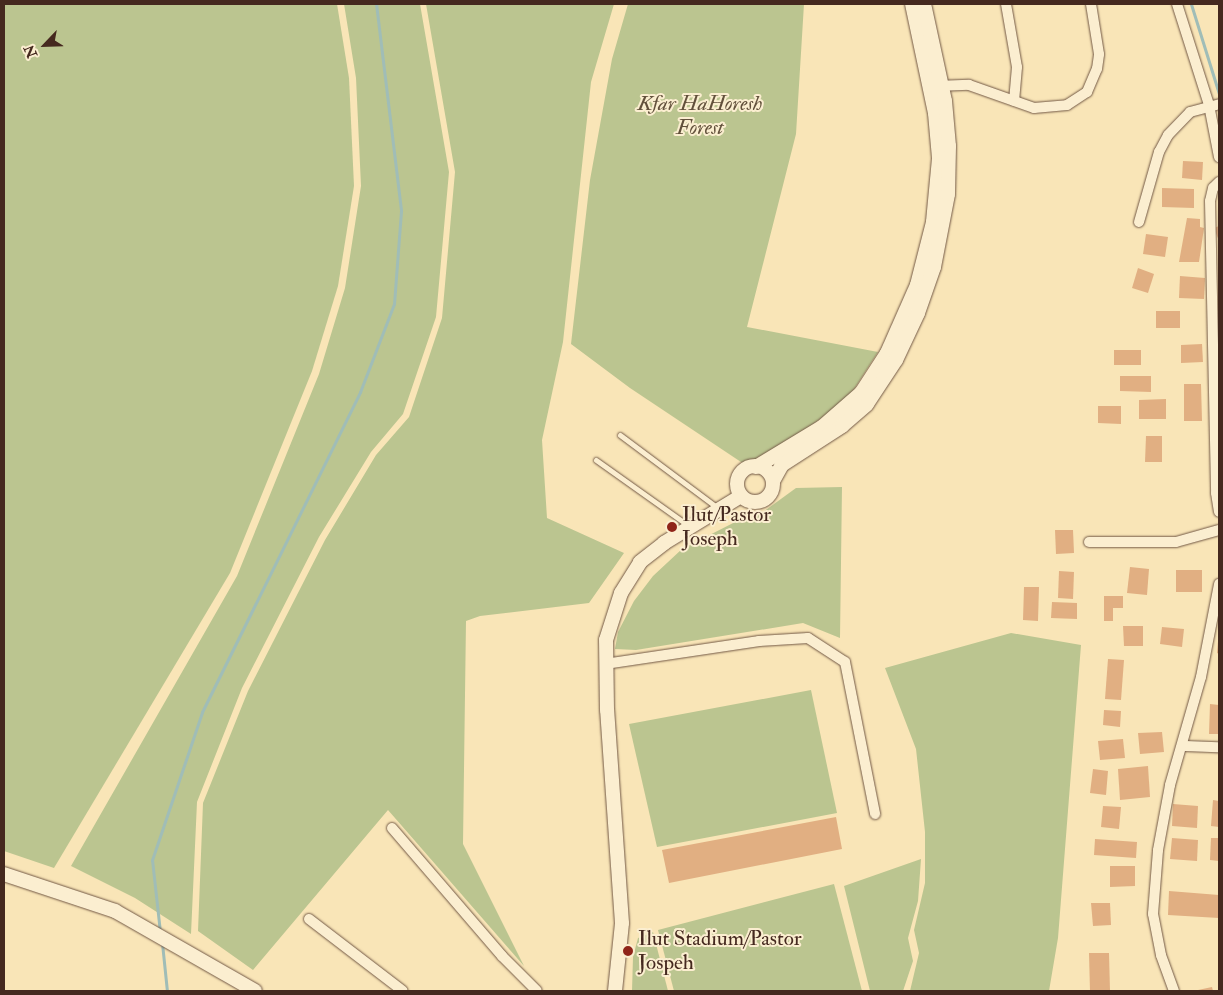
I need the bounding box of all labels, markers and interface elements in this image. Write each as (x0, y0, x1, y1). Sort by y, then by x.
north arrow (20, 20, 70, 70)
text: N (21, 42, 41, 60)
park label: Kfar HaHoresh Forest (638, 91, 762, 141)
place label: Ilut/Pastor Joseph (682, 502, 771, 552)
marker: Ilut/Pastor Joseph (666, 521, 678, 533)
place label: Ilut Stadium/Pastor Jospeh (638, 926, 802, 976)
marker: Ilut Stadium/Pastor Jospeh (622, 945, 634, 957)

